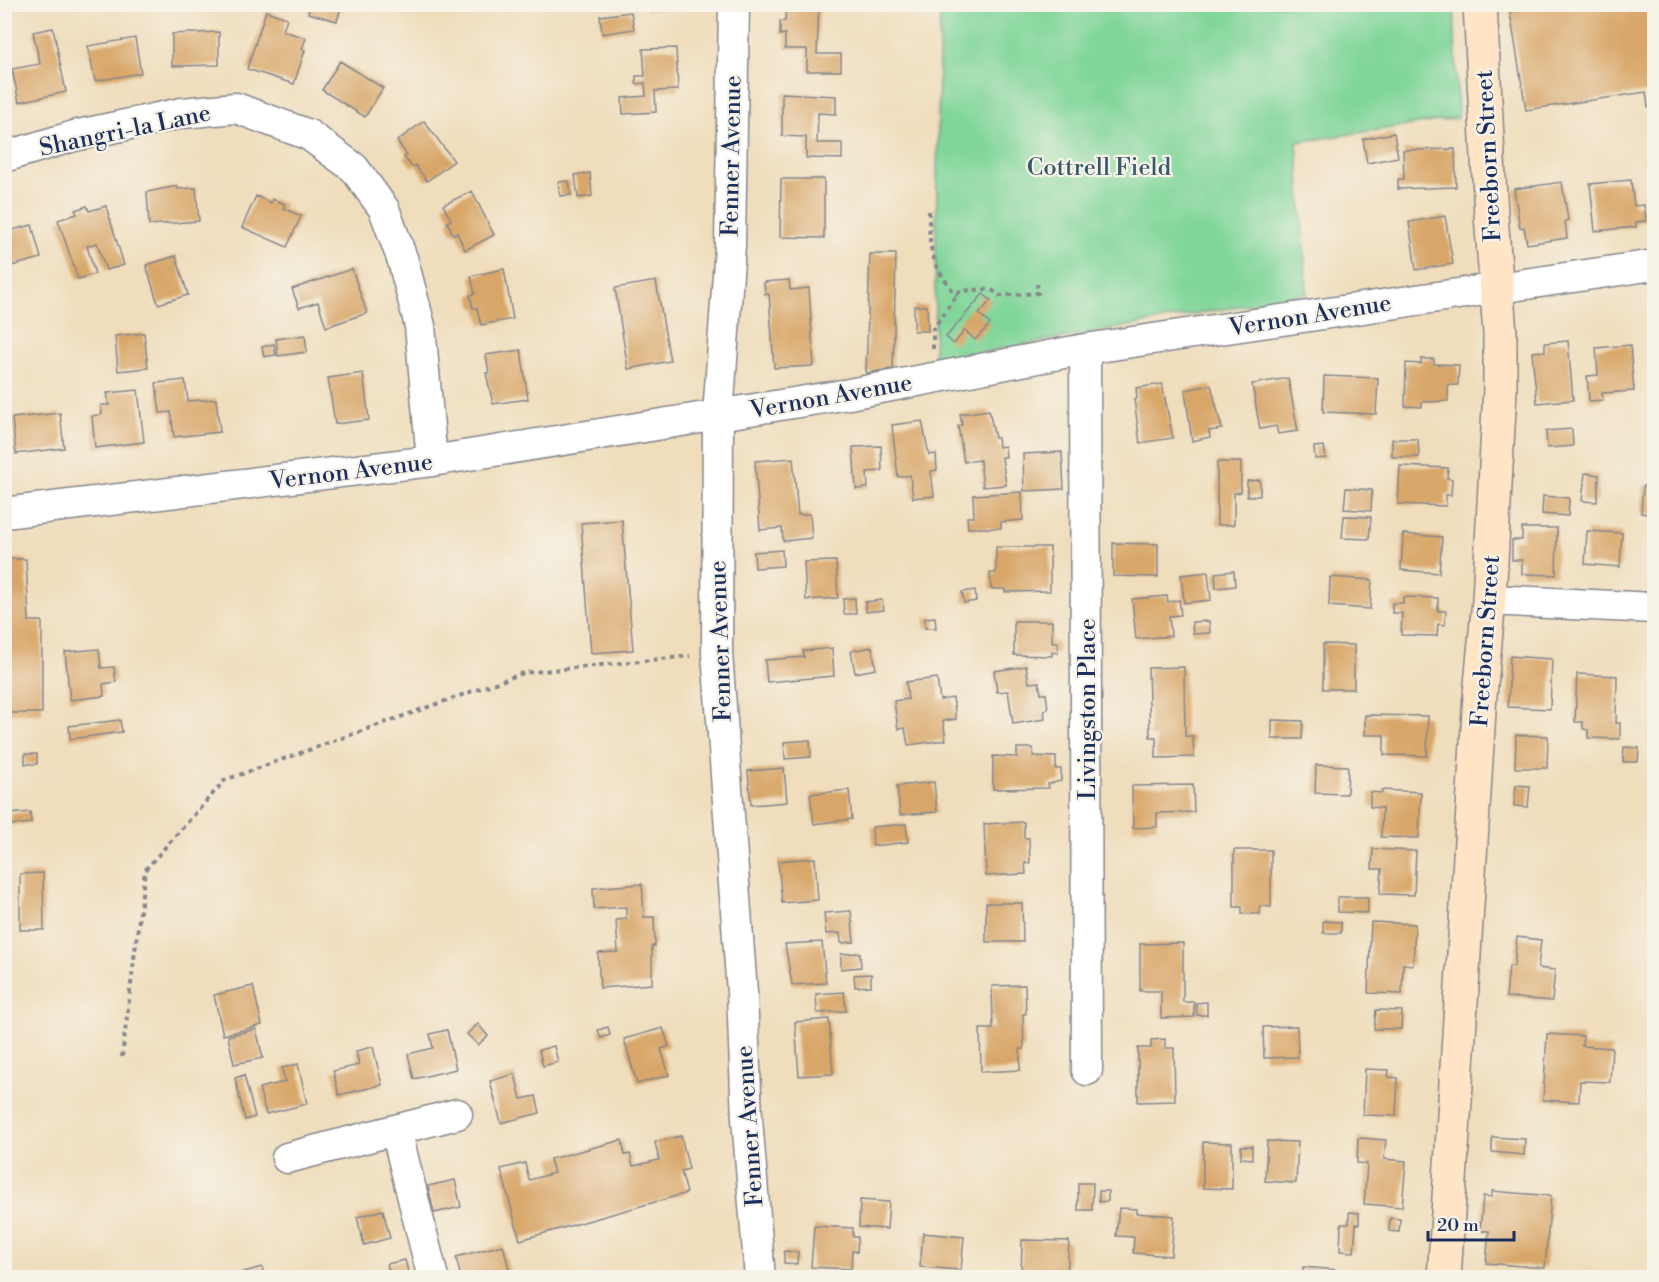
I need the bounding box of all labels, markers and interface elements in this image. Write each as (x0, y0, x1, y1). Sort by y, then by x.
street label: Freeborn Street (1469, 69, 1508, 243)
street label: Fenner Avenue (716, 75, 748, 237)
street label: Shangri-la Lane (37, 98, 214, 164)
park label: Cottrell Field (1027, 153, 1172, 183)
street label: Vernon Avenue (1226, 288, 1394, 344)
street label: Vernon Avenue (747, 368, 915, 426)
street label: Vernon Avenue (267, 447, 434, 497)
street label: Freeborn Street (1465, 554, 1507, 728)
street label: Fenner Avenue (703, 560, 739, 722)
street label: Livingston Place (1073, 618, 1103, 800)
street label: Fenner Avenue (729, 1044, 771, 1207)
scale bar (1428, 1204, 1514, 1242)
text: 20 m (1437, 1214, 1479, 1237)

